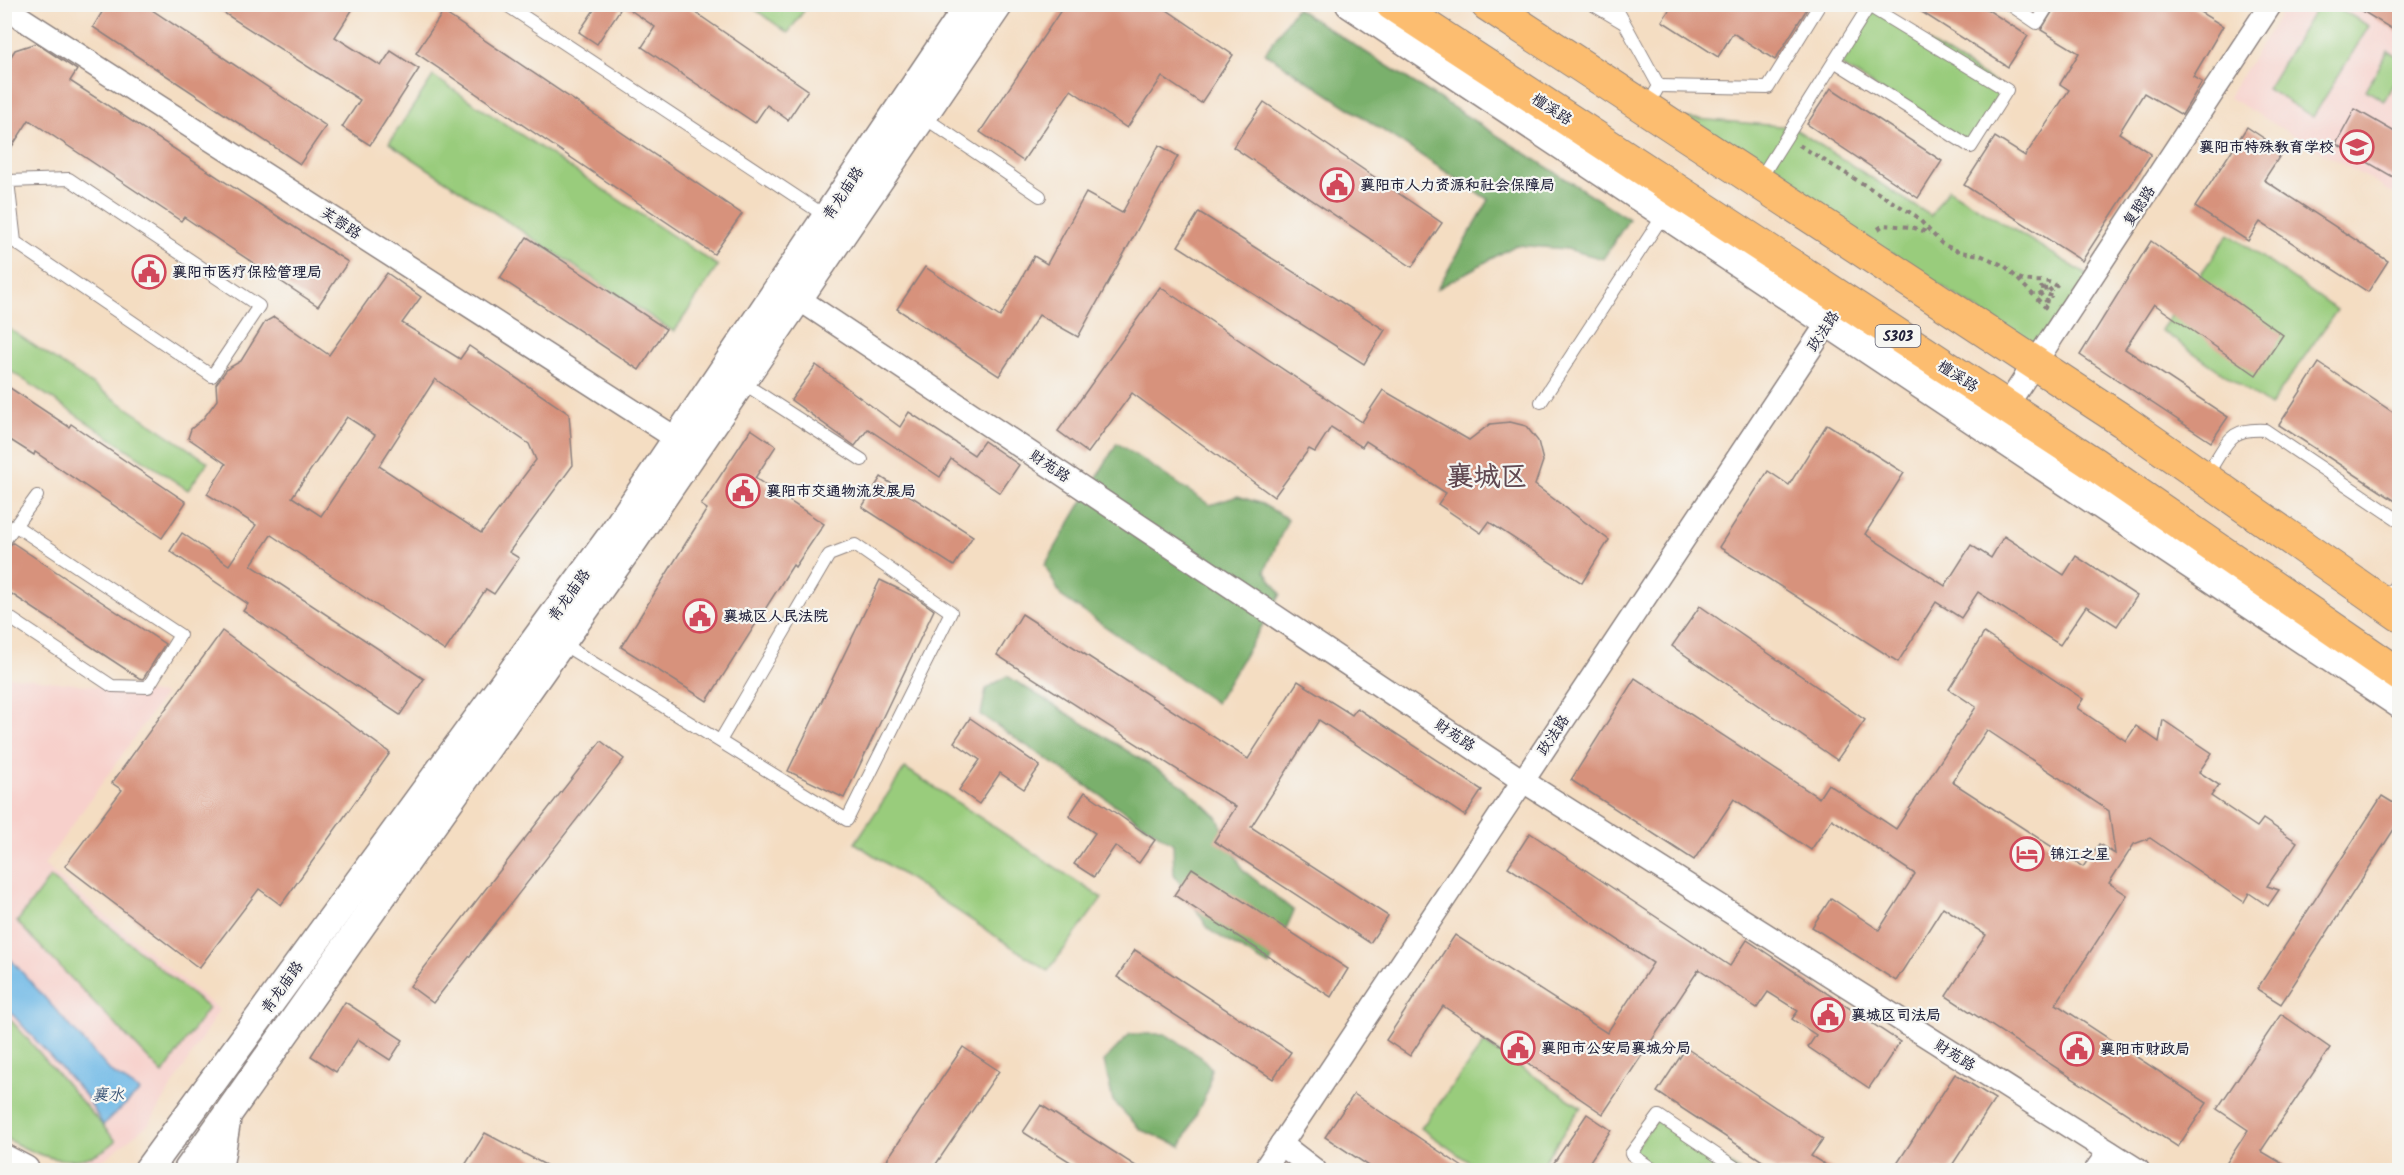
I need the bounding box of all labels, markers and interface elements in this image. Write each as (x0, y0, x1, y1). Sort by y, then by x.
street label: 檀溪路 (1526, 88, 1577, 132)
school or university icon: 襄阳市特殊教育学校 (2339, 129, 2375, 165)
place label: 襄阳市特殊教育学校 (2199, 136, 2334, 160)
street label: 青龙庙路 (817, 162, 871, 225)
public building icon: 襄阳市人力资源和社会保障局 (1319, 167, 1355, 203)
place label: 襄阳市人力资源和社会保障局 (1360, 174, 1555, 198)
street label: 复聪路 (2118, 181, 2162, 232)
street label: 芙蓉路 (315, 202, 366, 246)
public building icon: 襄阳市医疗保险管理局 (131, 254, 167, 290)
place label: 襄阳市医疗保险管理局 (172, 261, 322, 285)
street label: 政法路 (1801, 306, 1846, 357)
road number: S303 (1876, 325, 1920, 347)
street label: 檀溪路 (1932, 355, 1983, 399)
street label: 财苑路 (1024, 444, 1075, 489)
district label: 襄城区 (1447, 456, 1528, 499)
public building icon: 襄阳市交通物流发展局 (725, 473, 761, 509)
place label: 襄阳市交通物流发展局 (766, 480, 916, 504)
street label: 青龙庙路 (542, 564, 597, 627)
public building icon: 襄城区人民法院 (682, 598, 718, 634)
place label: 襄城区人民法院 (723, 605, 828, 629)
street label: 政法路 (1531, 710, 1576, 761)
street label: 财苑路 (1429, 713, 1480, 758)
hotel icon: 锦江之星 (2009, 836, 2045, 872)
place label: 锦江之星 (2050, 843, 2110, 867)
street label: 青龙庙路 (255, 956, 310, 1019)
public building icon: 襄城区司法局 (1810, 997, 1846, 1033)
place label: 襄城区司法局 (1851, 1004, 1941, 1028)
public building icon: 襄阳市公安局襄城分局 (1500, 1030, 1536, 1066)
public building icon: 襄阳市财政局 (2059, 1031, 2095, 1067)
street label: 财苑路 (1929, 1034, 1980, 1078)
place label: 襄阳市公安局襄城分局 (1541, 1037, 1691, 1061)
place label: 襄阳市财政局 (2100, 1038, 2190, 1062)
water label: 襄水 (92, 1083, 125, 1108)

